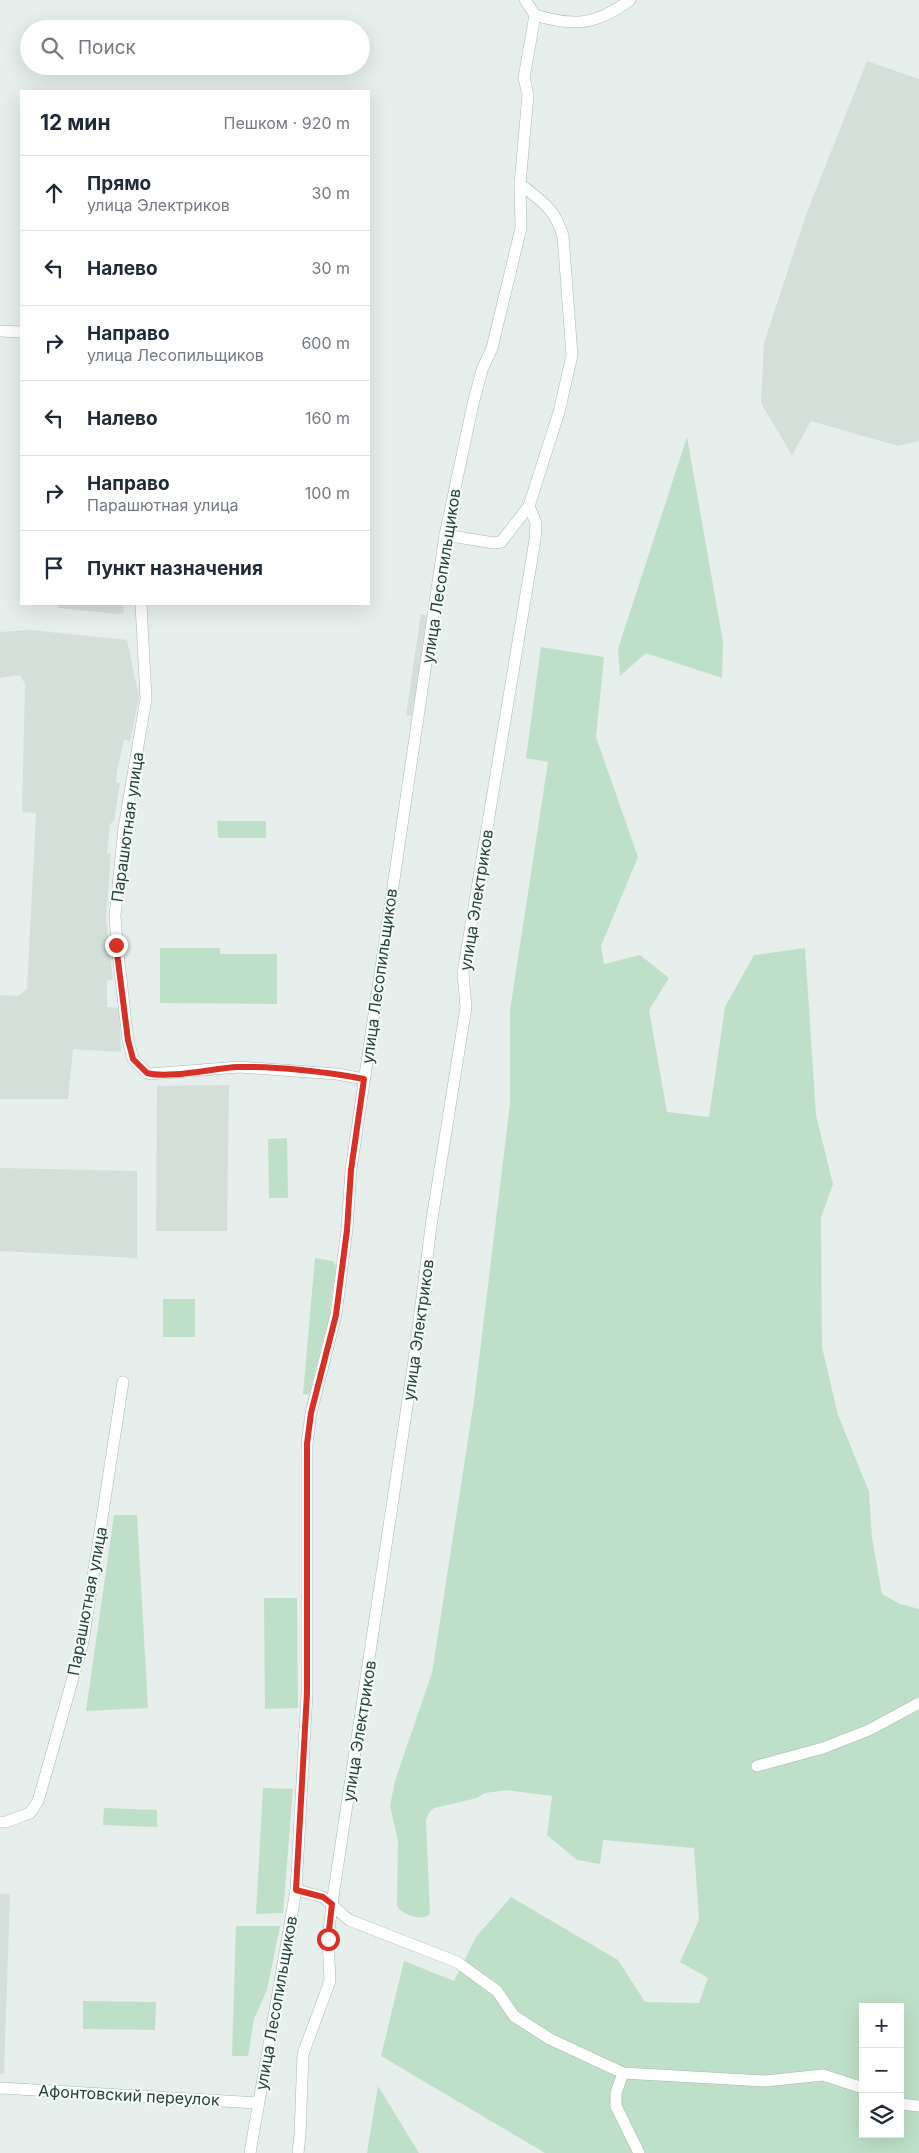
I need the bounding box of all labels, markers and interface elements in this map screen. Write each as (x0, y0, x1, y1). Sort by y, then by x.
search box (20, 20, 370, 75)
icon: search (38, 34, 66, 62)
text: Поиск (78, 36, 136, 59)
text: 12 мин (40, 110, 110, 135)
text: Пешком · 920 m (224, 113, 350, 133)
text: Прямо (87, 172, 151, 195)
icon: ahead (40, 179, 68, 207)
text: 30 m (312, 183, 350, 203)
text: улица Электриков (87, 195, 230, 215)
icon: left (40, 254, 68, 282)
text: Налево (87, 257, 158, 280)
text: 30 m (312, 258, 350, 278)
text: Направо (87, 322, 170, 345)
icon: right (40, 329, 68, 357)
text: 600 m (301, 333, 350, 353)
text: улица Лесопильщиков (87, 345, 264, 365)
icon: left (40, 404, 68, 432)
text: Налево (87, 407, 158, 430)
text: 160 m (305, 408, 350, 428)
text: Направо (87, 472, 170, 495)
icon: right (40, 479, 68, 507)
text: 100 m (305, 483, 350, 503)
street label: улица Лесопильщиков (417, 487, 465, 665)
text: Парашютная улица (87, 495, 238, 515)
icon: arrive (40, 554, 68, 582)
text: Пункт назначения (87, 557, 263, 580)
street label: Парашютная улица (107, 751, 147, 903)
street label: улица Электриков (455, 828, 497, 972)
street label: улица Лесопильщиков (357, 887, 401, 1065)
route end (105, 934, 128, 957)
street label: улица Электриков (398, 1258, 438, 1402)
street label: Парашютная улица (63, 1525, 111, 1677)
street label: улица Электриков (338, 1659, 380, 1803)
street label: улица Лесопильщиков (251, 1914, 301, 2092)
route start (317, 1928, 340, 1951)
map controls (859, 2003, 904, 2138)
button: + (859, 2003, 904, 2048)
button: − (859, 2048, 904, 2093)
street label: Афонтовский переулок (38, 2080, 220, 2110)
button: layers (859, 2093, 904, 2138)

